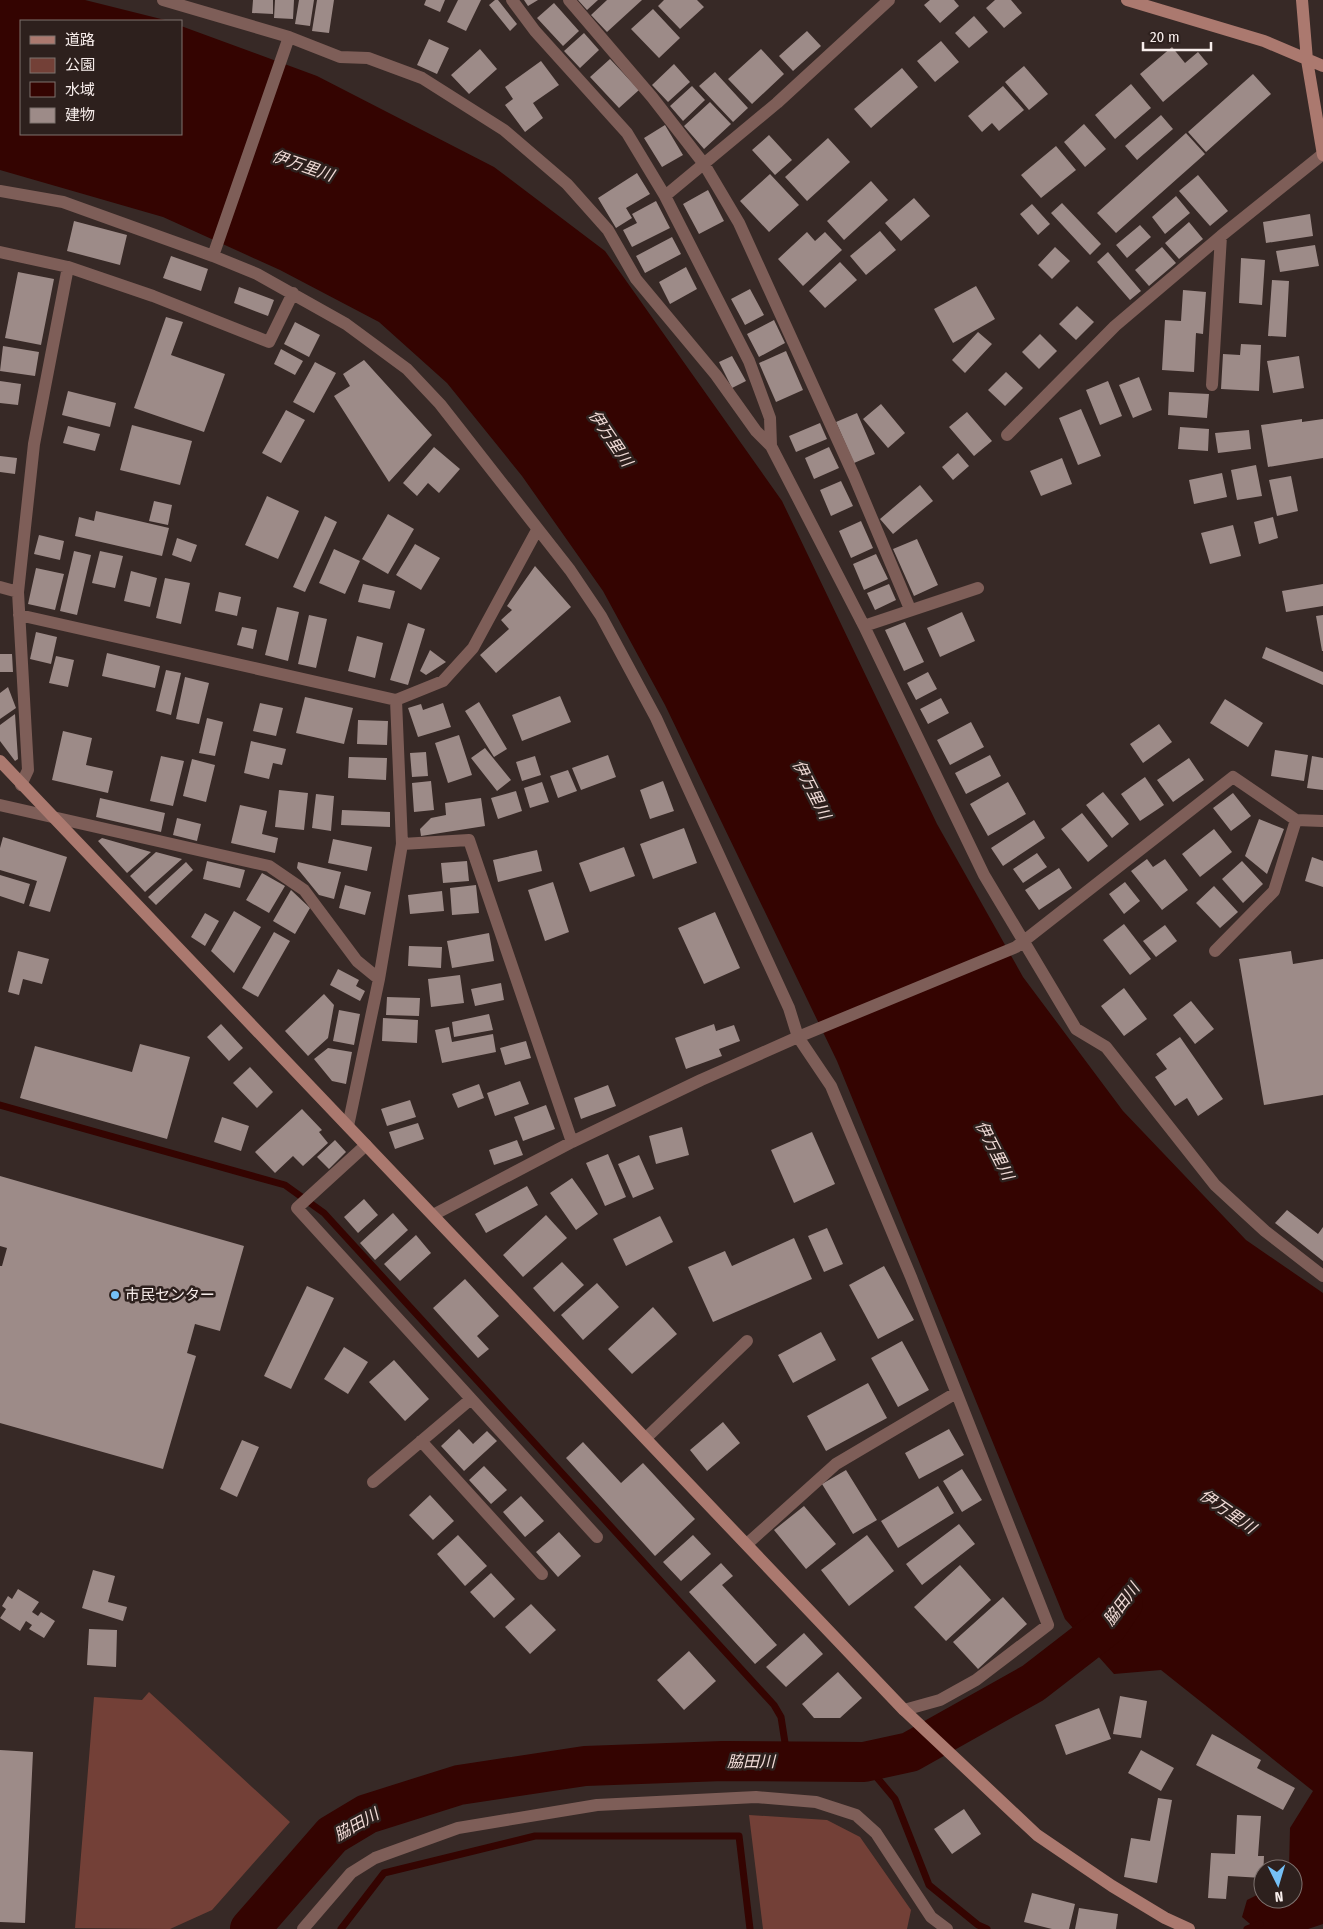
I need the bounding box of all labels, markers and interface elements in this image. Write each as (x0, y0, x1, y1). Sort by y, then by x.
legend (20, 20, 182, 135)
scale bar (1143, 20, 1210, 52)
text: 20 m (1150, 28, 1180, 46)
text: 道路 (65, 31, 95, 49)
text: 公園 (65, 56, 95, 74)
text: 水域 (65, 81, 95, 99)
text: 建物 (65, 106, 95, 124)
water label: 伊万里川 (269, 146, 338, 186)
water label: 伊万里川 (585, 406, 637, 472)
water label: 伊万里川 (789, 756, 835, 824)
water label: 伊万里川 (972, 1117, 1018, 1185)
place label: 市民センター (125, 1286, 215, 1304)
marker: 市民センター (109, 1289, 121, 1301)
water label: 伊万里川 (1196, 1485, 1261, 1539)
water label: 脇田川 (1099, 1578, 1145, 1629)
water label: 脇田川 (727, 1752, 777, 1771)
water label: 脇田川 (331, 1804, 384, 1844)
north arrow (1253, 1859, 1303, 1909)
text: N (1274, 1888, 1284, 1905)

